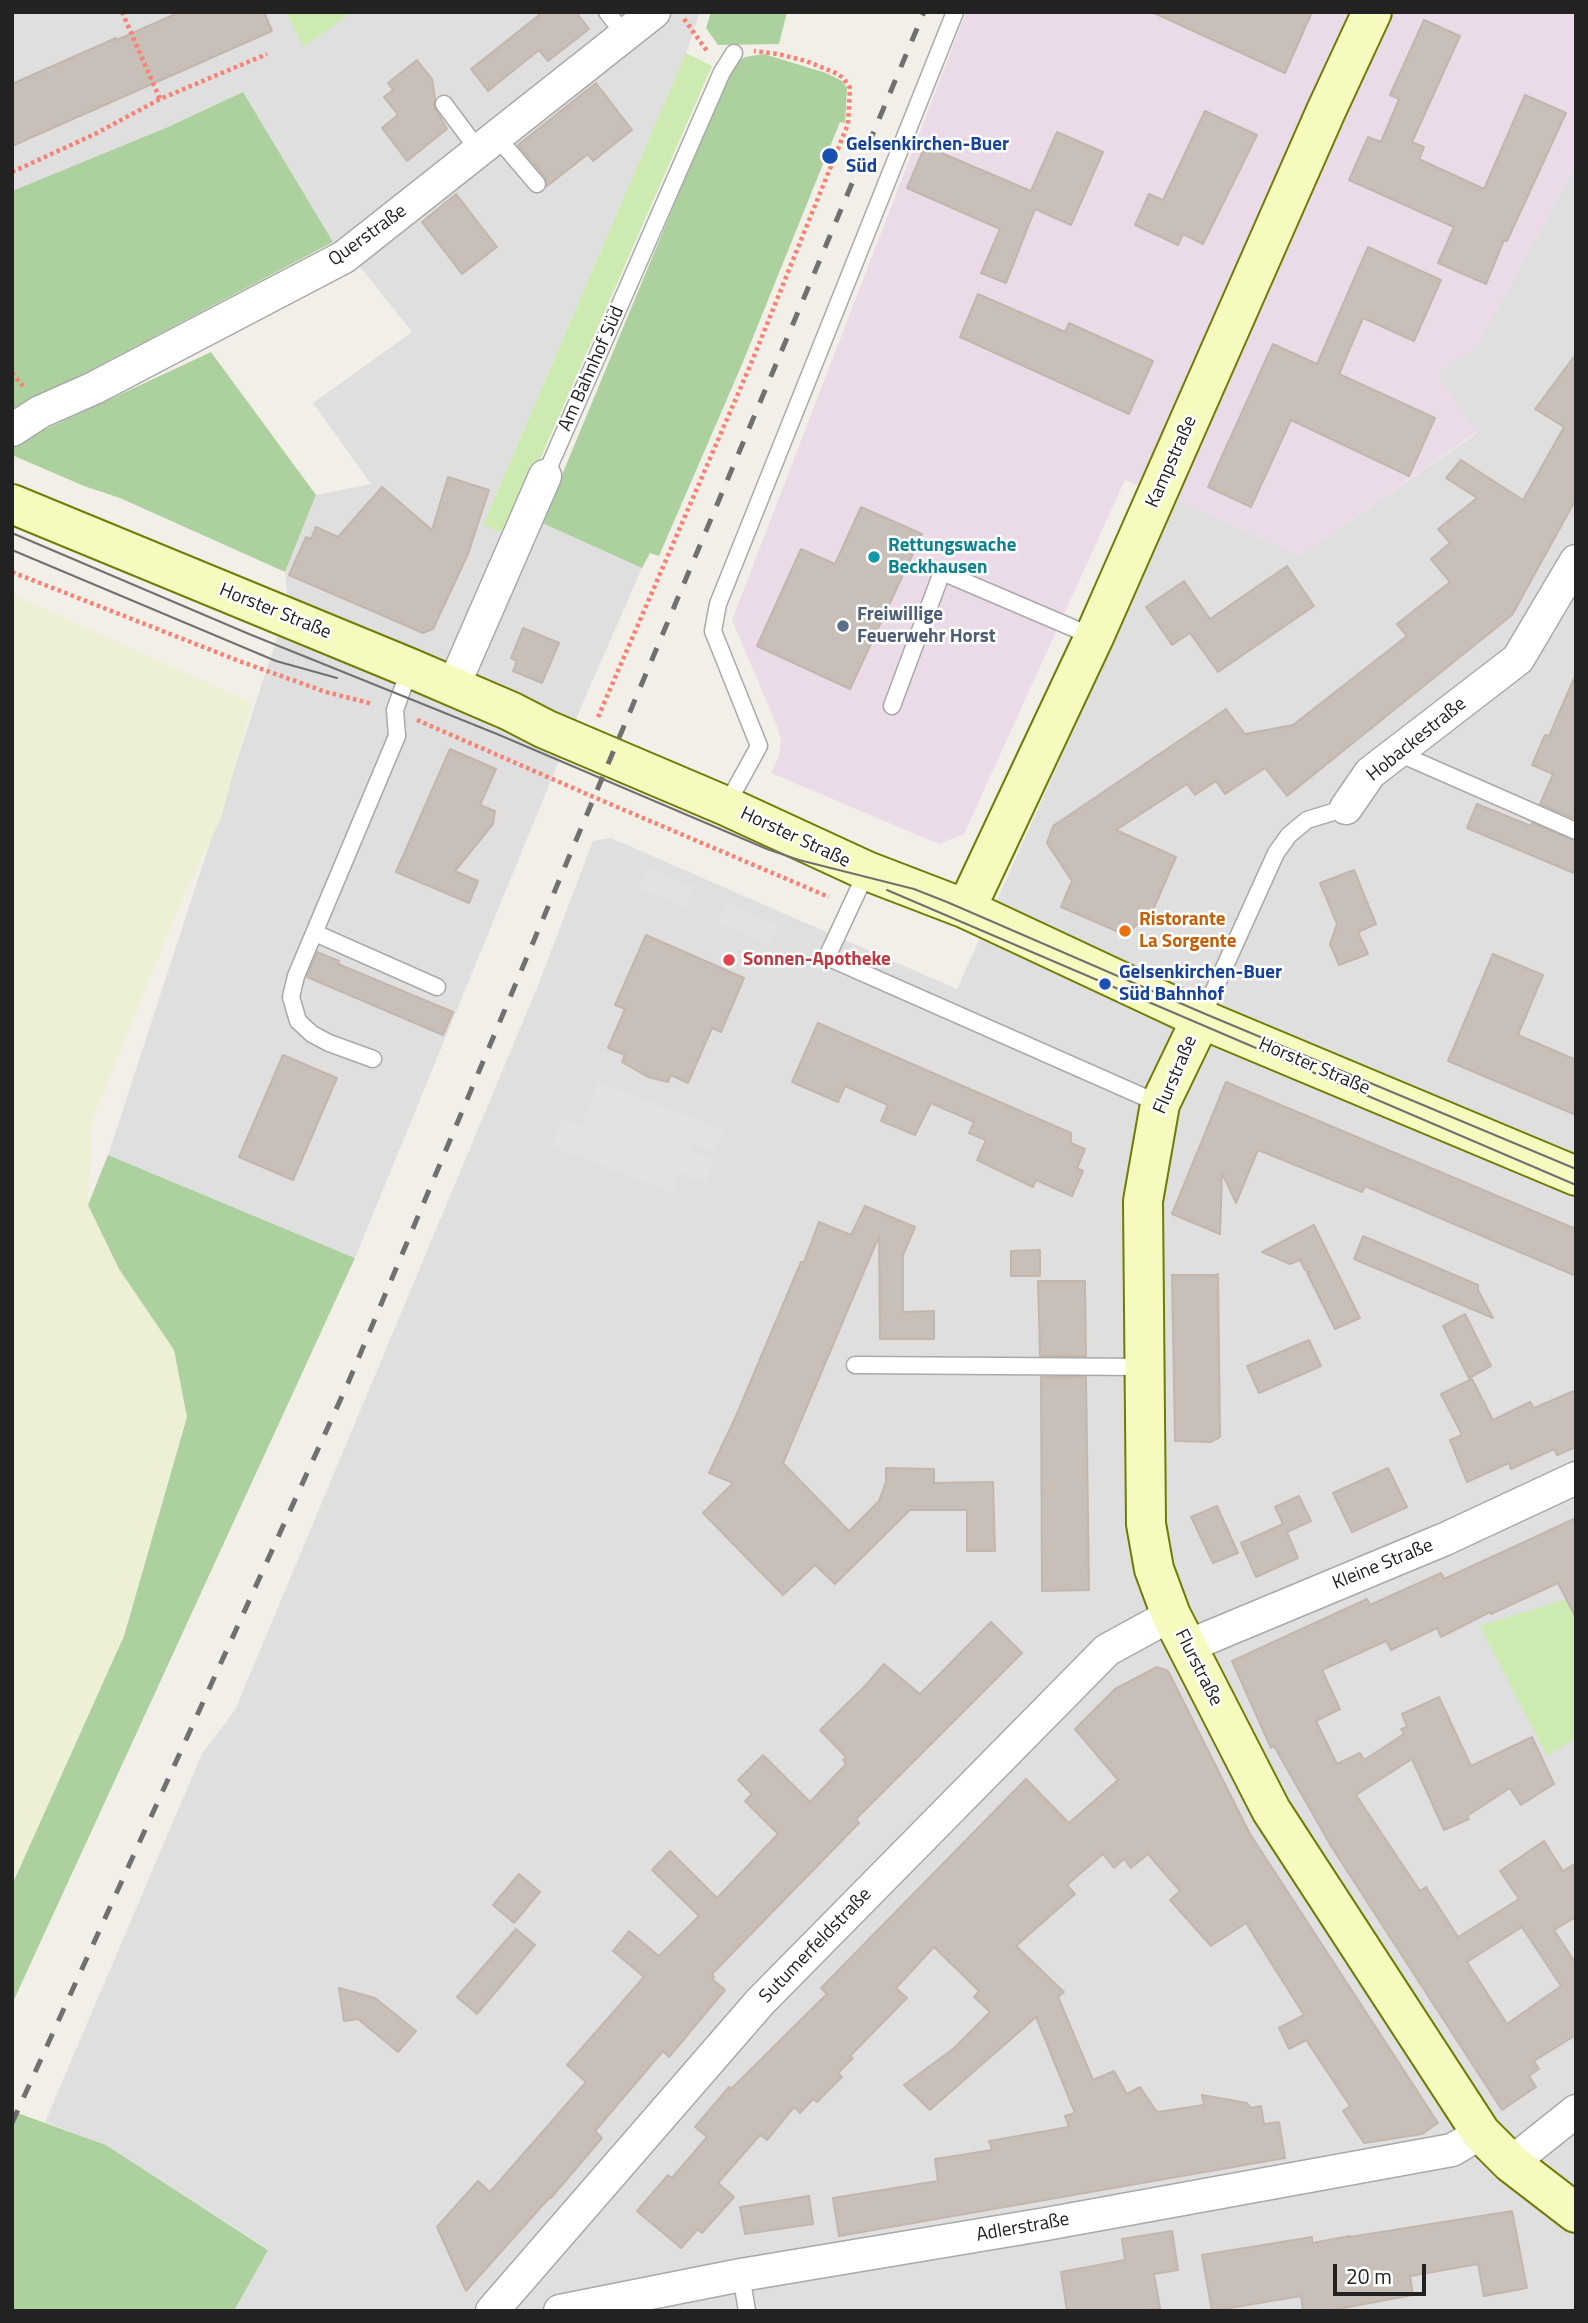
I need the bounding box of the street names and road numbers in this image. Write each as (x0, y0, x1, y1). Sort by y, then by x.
street label: Querstraße (325, 200, 411, 272)
street label: Am Bahnhof Süd (554, 303, 630, 435)
street label: Kampstraße (1142, 412, 1202, 512)
street label: Horster Straße (216, 579, 334, 645)
street label: Hobackestraße (1363, 693, 1471, 787)
street label: Horster Straße (736, 803, 854, 873)
street label: Flurstraße (1149, 1032, 1203, 1118)
street label: Horster Straße (1255, 1033, 1373, 1101)
street label: Kleine Straße (1329, 1535, 1437, 1595)
street label: Flurstraße (1169, 1626, 1227, 1710)
street label: Sutumerfeldstraße (755, 1884, 877, 2008)
street label: Adlerstraße (975, 2209, 1071, 2247)

